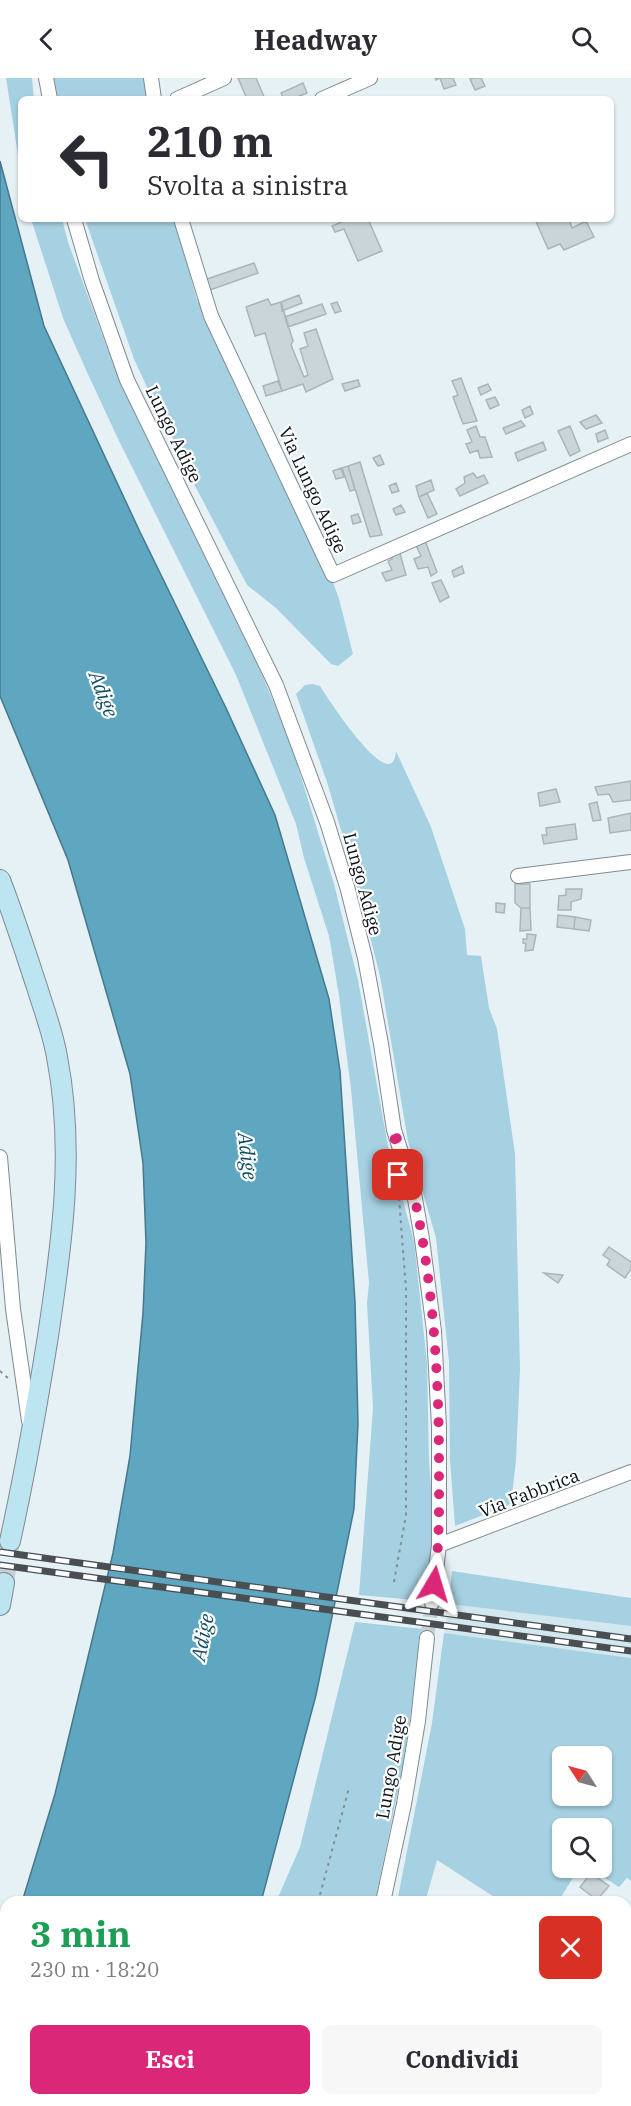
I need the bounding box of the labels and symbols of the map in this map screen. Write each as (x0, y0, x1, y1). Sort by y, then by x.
street label: Lungo Adige (141, 382, 207, 486)
street label: Via Lungo Adige (274, 423, 352, 557)
water label: Adige (82, 665, 125, 721)
street label: Lungo Adige (338, 830, 388, 938)
water label: Adige (231, 1129, 264, 1181)
pin (372, 1149, 423, 1200)
street label: Via Fabbrica (476, 1463, 583, 1523)
position arrow (402, 1552, 466, 1616)
water label: Adige (184, 1611, 220, 1665)
street label: Lungo Adige (371, 1713, 411, 1821)
north arrow (552, 1746, 612, 1806)

